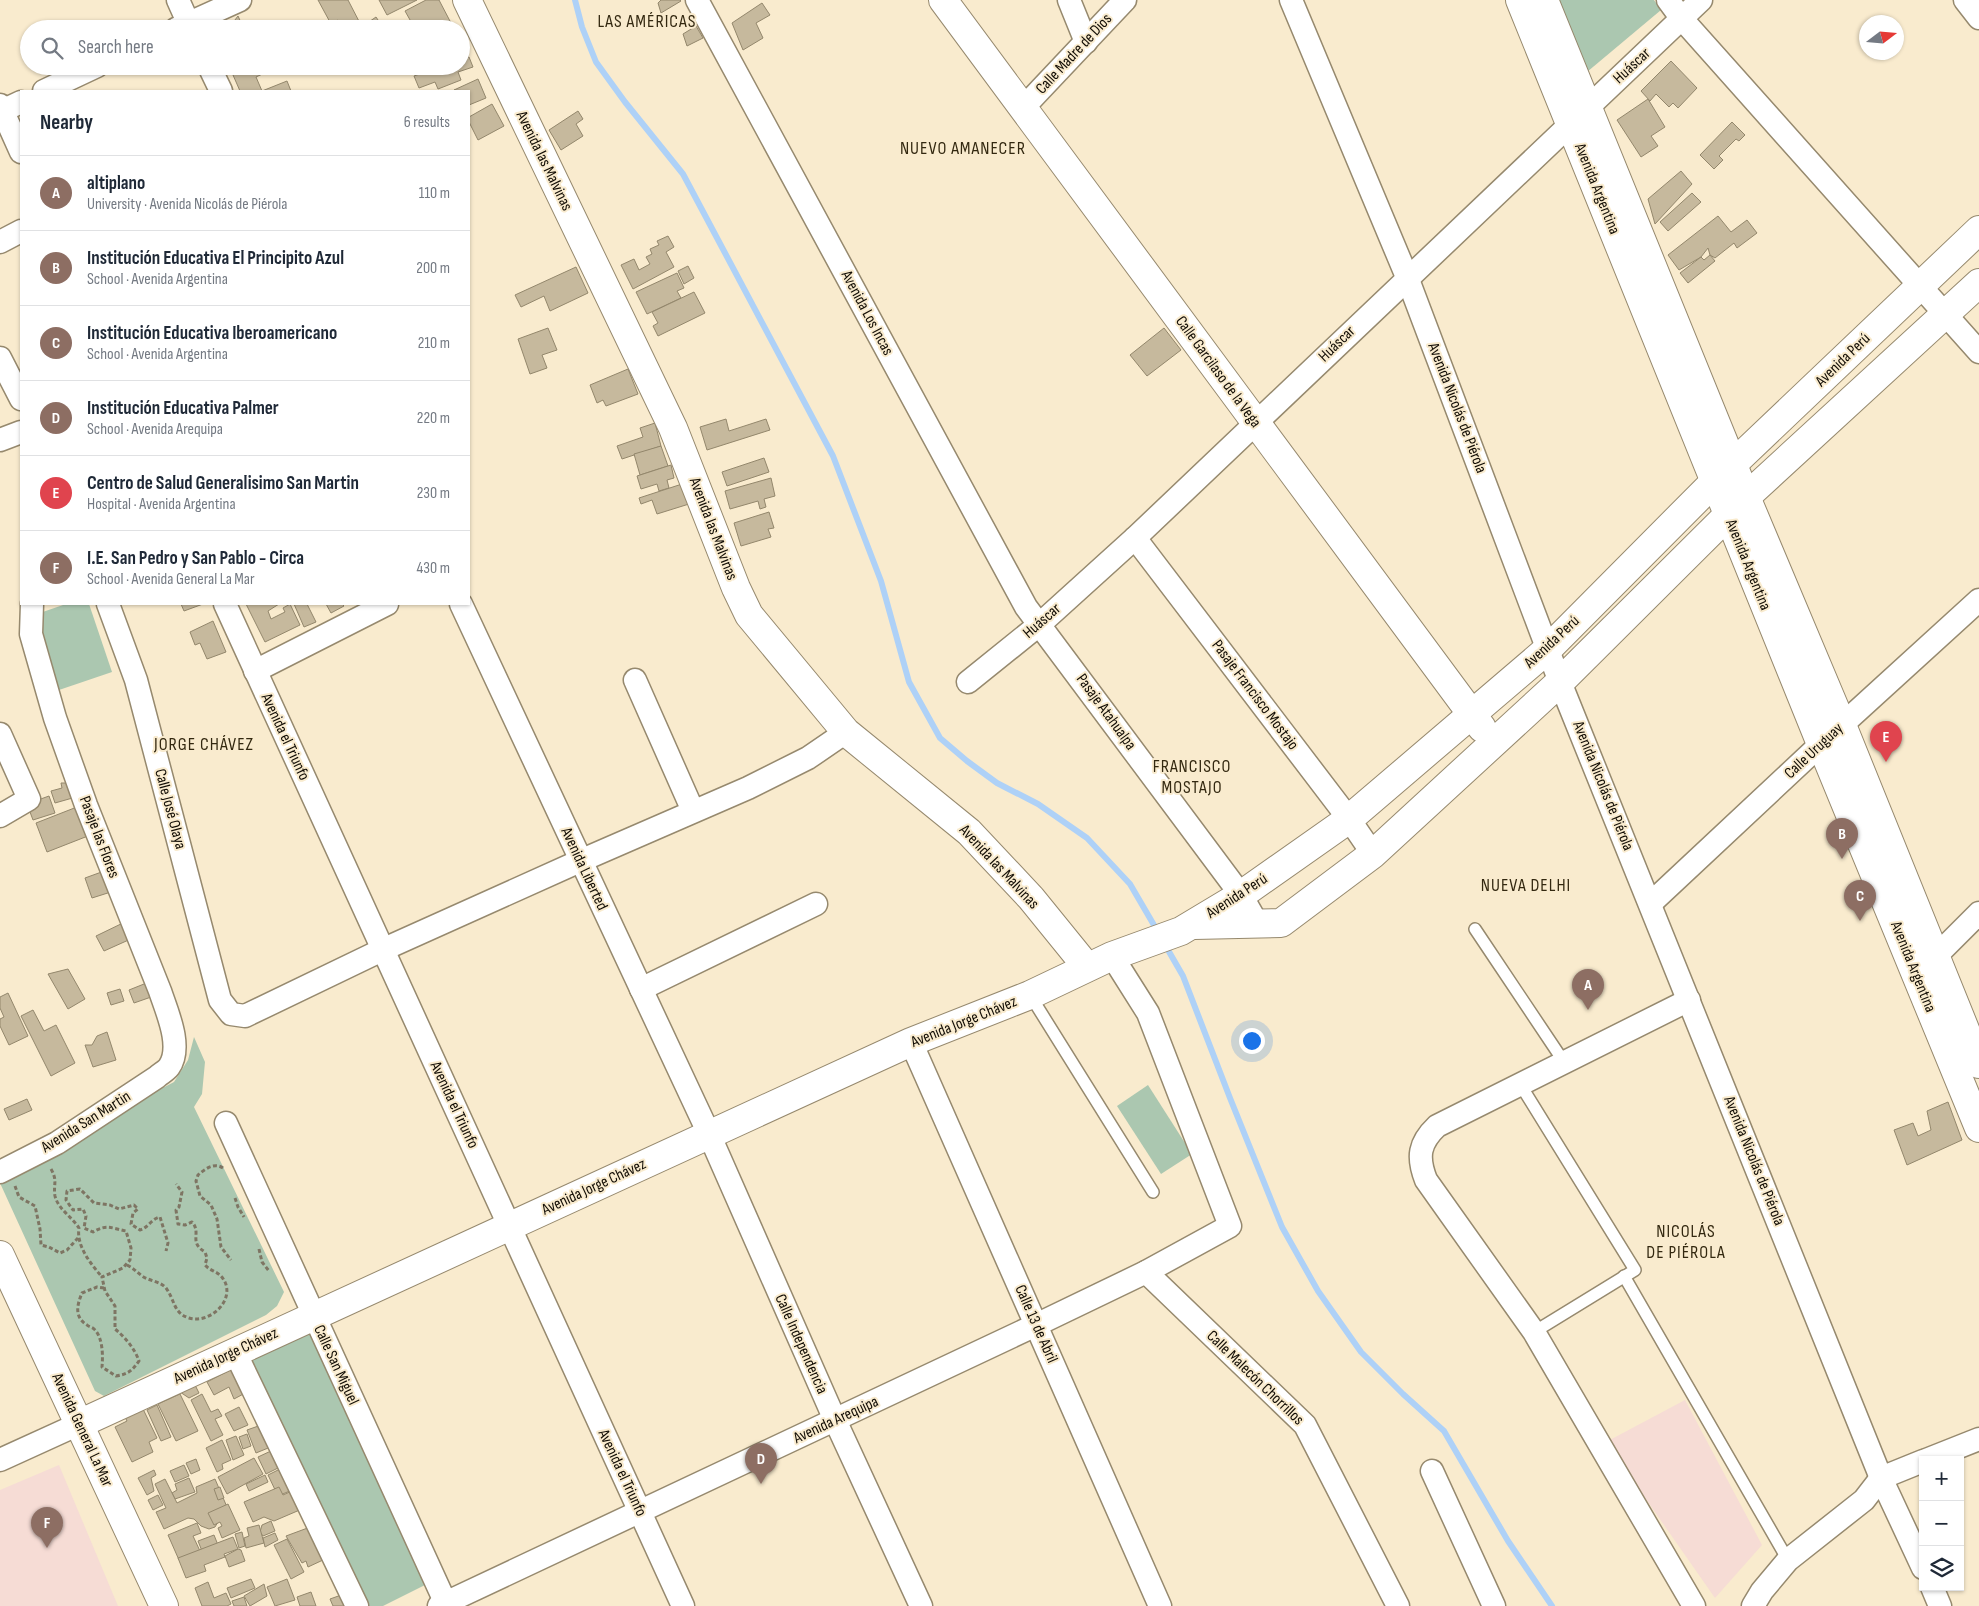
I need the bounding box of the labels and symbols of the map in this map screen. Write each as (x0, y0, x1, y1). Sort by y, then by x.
street label: Calle Madre de Dios (1032, 10, 1116, 98)
district label: LAS AMÉRICAS (597, 11, 697, 32)
north arrow (1859, 15, 1904, 60)
street label: Huáscar (1610, 44, 1655, 88)
street label: Avenida las Malvinas (511, 107, 576, 214)
district label: NUEVO AMANECER (900, 138, 1026, 159)
street label: Avenida Argentina (1570, 140, 1624, 237)
street label: Avenida Los Incas (836, 267, 897, 359)
street label: Calle Garcilaso de la Vega (1171, 313, 1265, 431)
street label: Huáscar (1315, 322, 1360, 366)
street label: Avenida Perú (1811, 329, 1874, 391)
street label: Avenida Nicolás de Piérola (1423, 339, 1491, 476)
street label: Avenida las Malvinas (684, 474, 741, 583)
street label: Avenida Argentina (1721, 516, 1775, 613)
street label: Huáscar (1019, 599, 1065, 642)
street label: Avenida Perú (1520, 612, 1584, 673)
street label: Pasaje Francisco Mostajo (1207, 636, 1303, 754)
street label: Pasaje Atahualpa (1072, 670, 1140, 754)
street label: Avenida el Triunfo (256, 690, 313, 783)
street label: Avenida Nicolás de Piérola (1568, 718, 1638, 853)
street label: Calle Uruguay (1781, 719, 1847, 783)
pin: E (1870, 721, 1902, 762)
district label: JORGE CHÁVEZ (153, 734, 254, 755)
district label: FRANCISCO MOSTAJO (1153, 756, 1231, 798)
street label: Calle José Olaya (150, 767, 190, 851)
street label: Pasaje las Flores (75, 793, 123, 881)
pin: B (1826, 818, 1858, 859)
street label: Avenida las Malvinas (954, 820, 1043, 913)
street label: Avenida Liberted (556, 824, 611, 913)
street label: Avenida Perú (1202, 869, 1271, 923)
district label: NUEVA DELHI (1481, 875, 1571, 896)
pin: C (1844, 880, 1876, 921)
street label: Avenida Argentina (1886, 918, 1940, 1015)
pin: A (1572, 969, 1604, 1010)
street label: Avenida Jorge Chávez (907, 992, 1020, 1052)
your location (1239, 1028, 1265, 1054)
street label: Avenida el Triunfo (425, 1058, 482, 1151)
street label: Avenida San Martin (37, 1087, 134, 1158)
street label: Avenida Nicolás de Piérola (1719, 1093, 1789, 1228)
street label: Avenida Jorge Chávez (538, 1154, 649, 1220)
district label: NICOLÁS DE PIÉROLA (1646, 1221, 1726, 1263)
street label: Calle 13 de Abril (1010, 1282, 1062, 1366)
street label: Calle Independencia (771, 1291, 831, 1397)
street label: Calle San Miguel (309, 1322, 363, 1408)
street label: Avenida Jorge Chávez (170, 1323, 281, 1389)
street label: Calle Malecón Chorrillos (1202, 1327, 1308, 1429)
street label: Avenida General La Mar (47, 1369, 117, 1490)
street label: Avenida Arequipa (790, 1392, 881, 1448)
street label: Avenida el Triunfo (593, 1426, 650, 1519)
pin: D (745, 1443, 777, 1484)
pin: F (31, 1507, 63, 1548)

